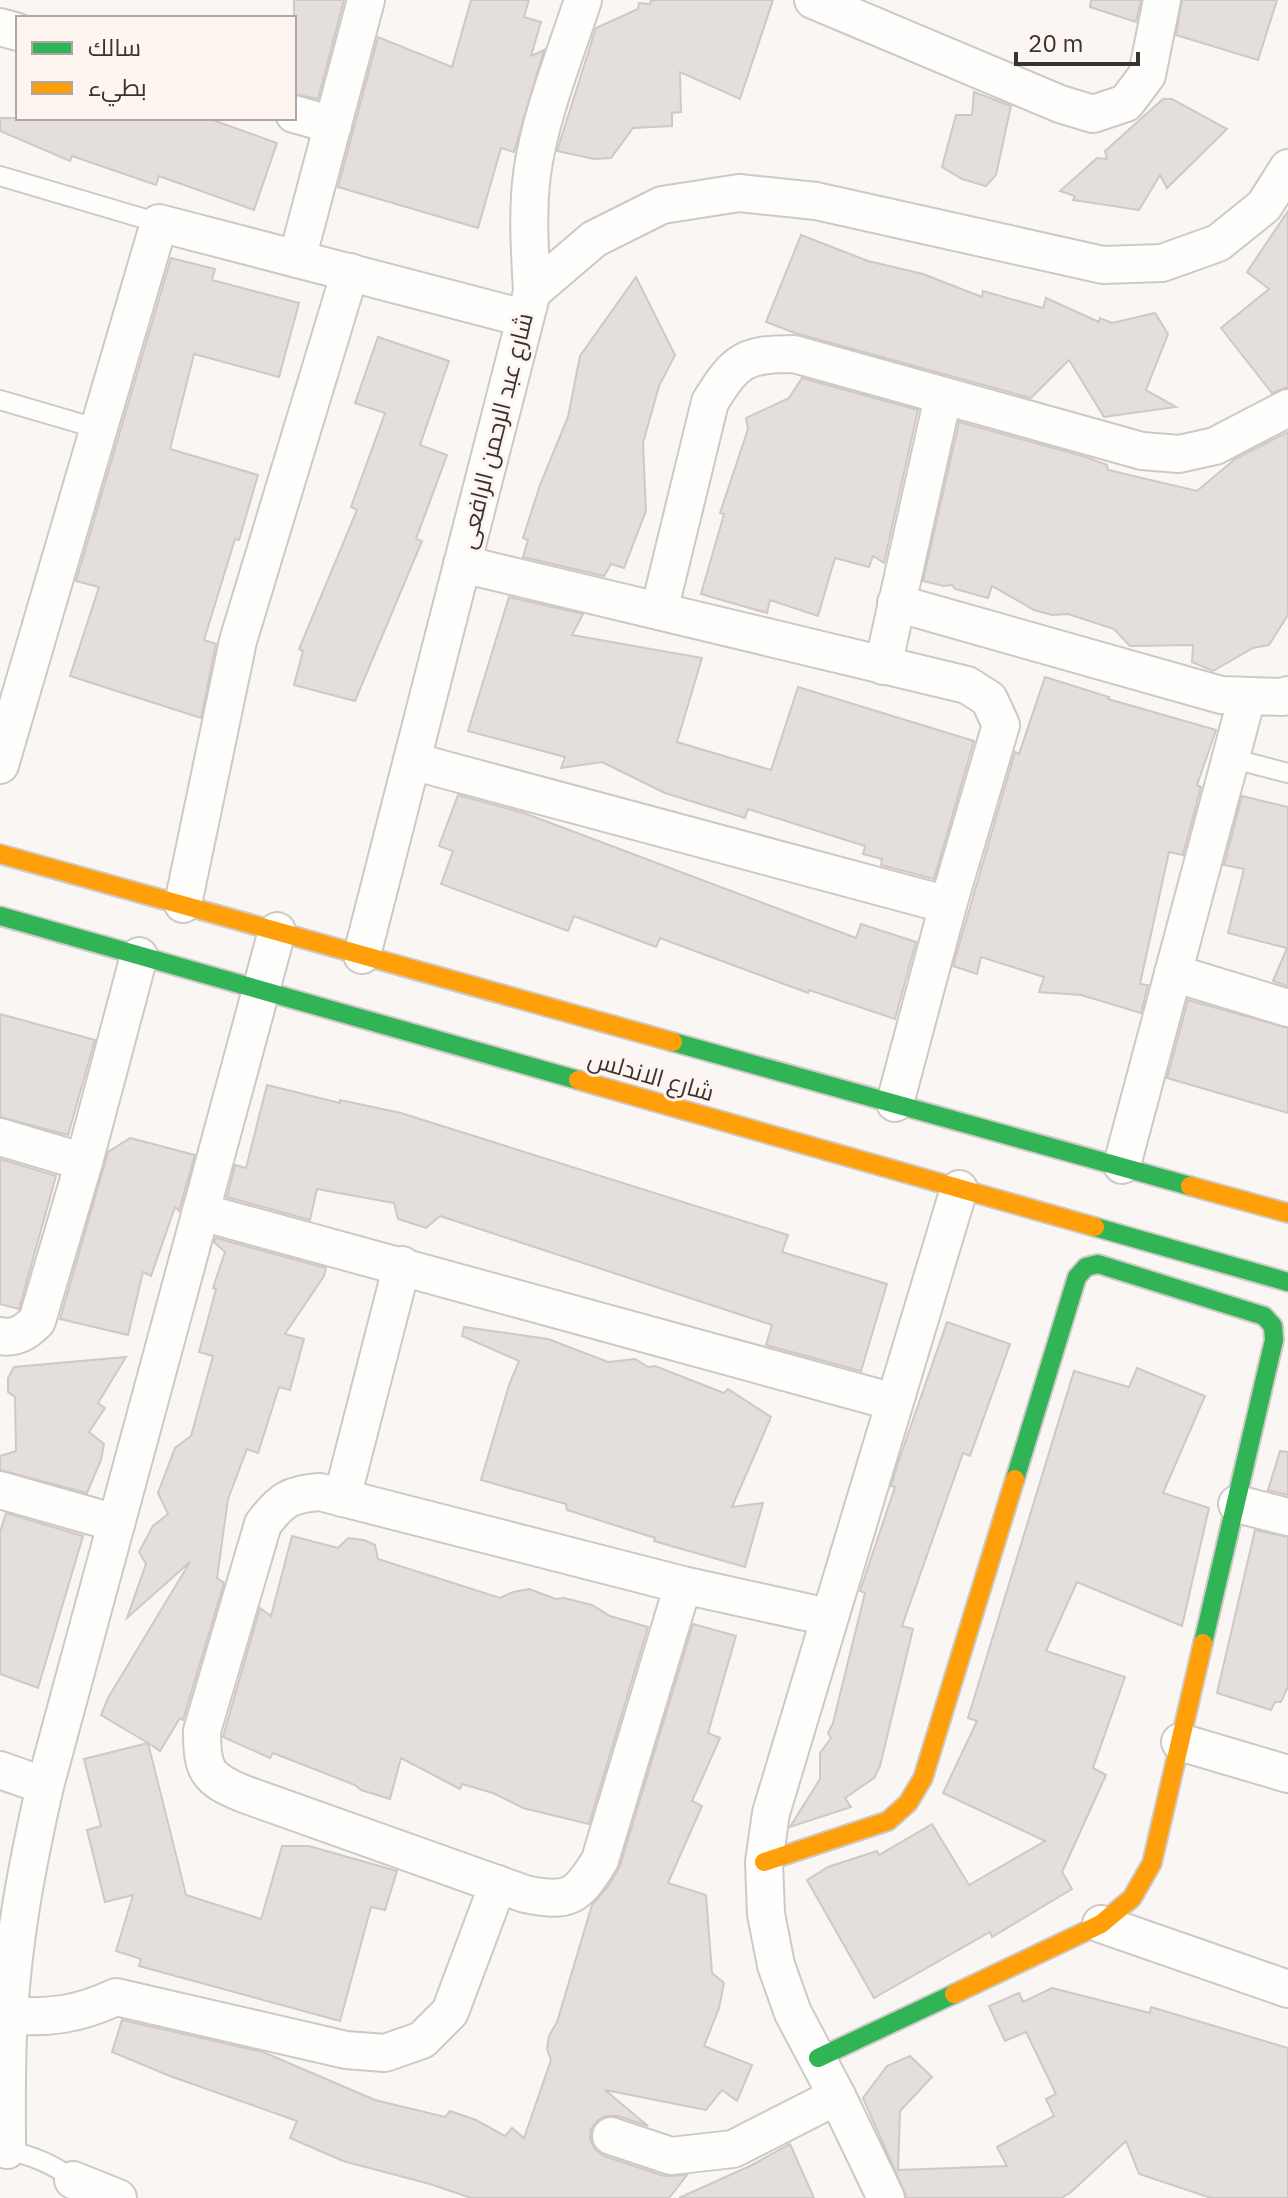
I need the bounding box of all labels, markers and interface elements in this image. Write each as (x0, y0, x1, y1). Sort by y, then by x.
legend (16, 16, 296, 120)
scale bar (1016, 16, 1138, 66)
text: 20 m (1028, 27, 1083, 59)
text: سالك (88, 31, 141, 63)
text: بطيء (88, 71, 147, 107)
street label: شارع عبد الرحمن الرافعى (450, 310, 541, 552)
street label: شارع الاندلس (584, 1042, 718, 1109)

